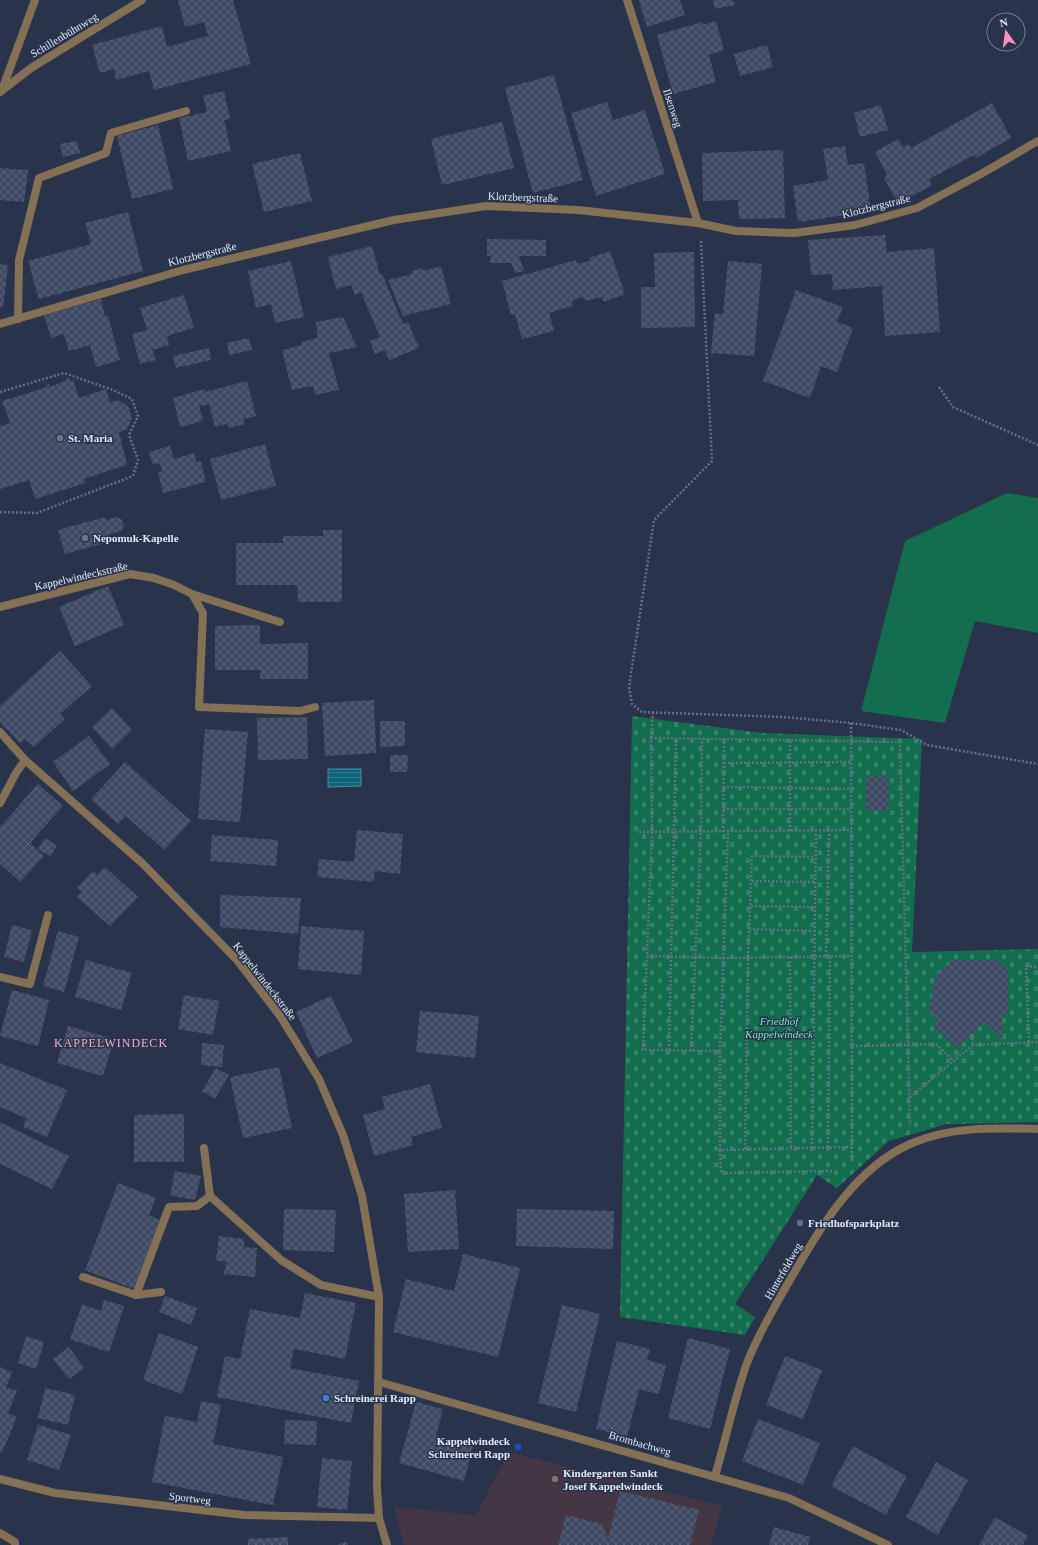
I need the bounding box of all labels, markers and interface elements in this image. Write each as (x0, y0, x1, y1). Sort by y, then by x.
street label: Schillenbühnweg (28, 10, 100, 60)
north arrow (986, 12, 1026, 52)
text: N (998, 16, 1009, 29)
street label: Ilsenweg (661, 87, 685, 129)
street label: Klotzbergstraße (488, 190, 558, 204)
street label: Klotzbergstraße (841, 192, 912, 220)
street label: Klotzbergstraße (167, 240, 238, 268)
place label: St. Maria (68, 432, 113, 444)
marker: St. Maria (55, 433, 65, 443)
place label: Nepomuk-Kapelle (93, 532, 179, 544)
marker: Nepomuk-Kapelle (80, 533, 90, 543)
street label: Kappelwindeckstraße (33, 559, 129, 593)
street label: Kappelwindeckstraße (231, 940, 299, 1022)
park label: Friedhof Kappelwindeck (744, 1015, 814, 1040)
district label: KAPPELWINDECK (54, 1036, 168, 1050)
place label: Friedhofsparkplatz (808, 1217, 899, 1229)
marker: Friedhofsparkplatz (795, 1218, 805, 1228)
street label: Hinterfeldweg (762, 1240, 804, 1302)
place label: Schreinerei Rapp (334, 1392, 416, 1404)
marker: Schreinerei Rapp (321, 1393, 331, 1403)
street label: Brombachweg (608, 1428, 673, 1458)
place label: Kappelwindeck Schreinerei Rapp (428, 1435, 511, 1460)
marker: Kappelwindeck Schreinerei Rapp (513, 1442, 523, 1452)
place label: Kindergarten Sankt Josef Kappelwindeck (563, 1467, 664, 1492)
marker: Kindergarten Sankt Josef Kappelwindeck (550, 1474, 560, 1484)
street label: Sportweg (168, 1489, 212, 1507)

